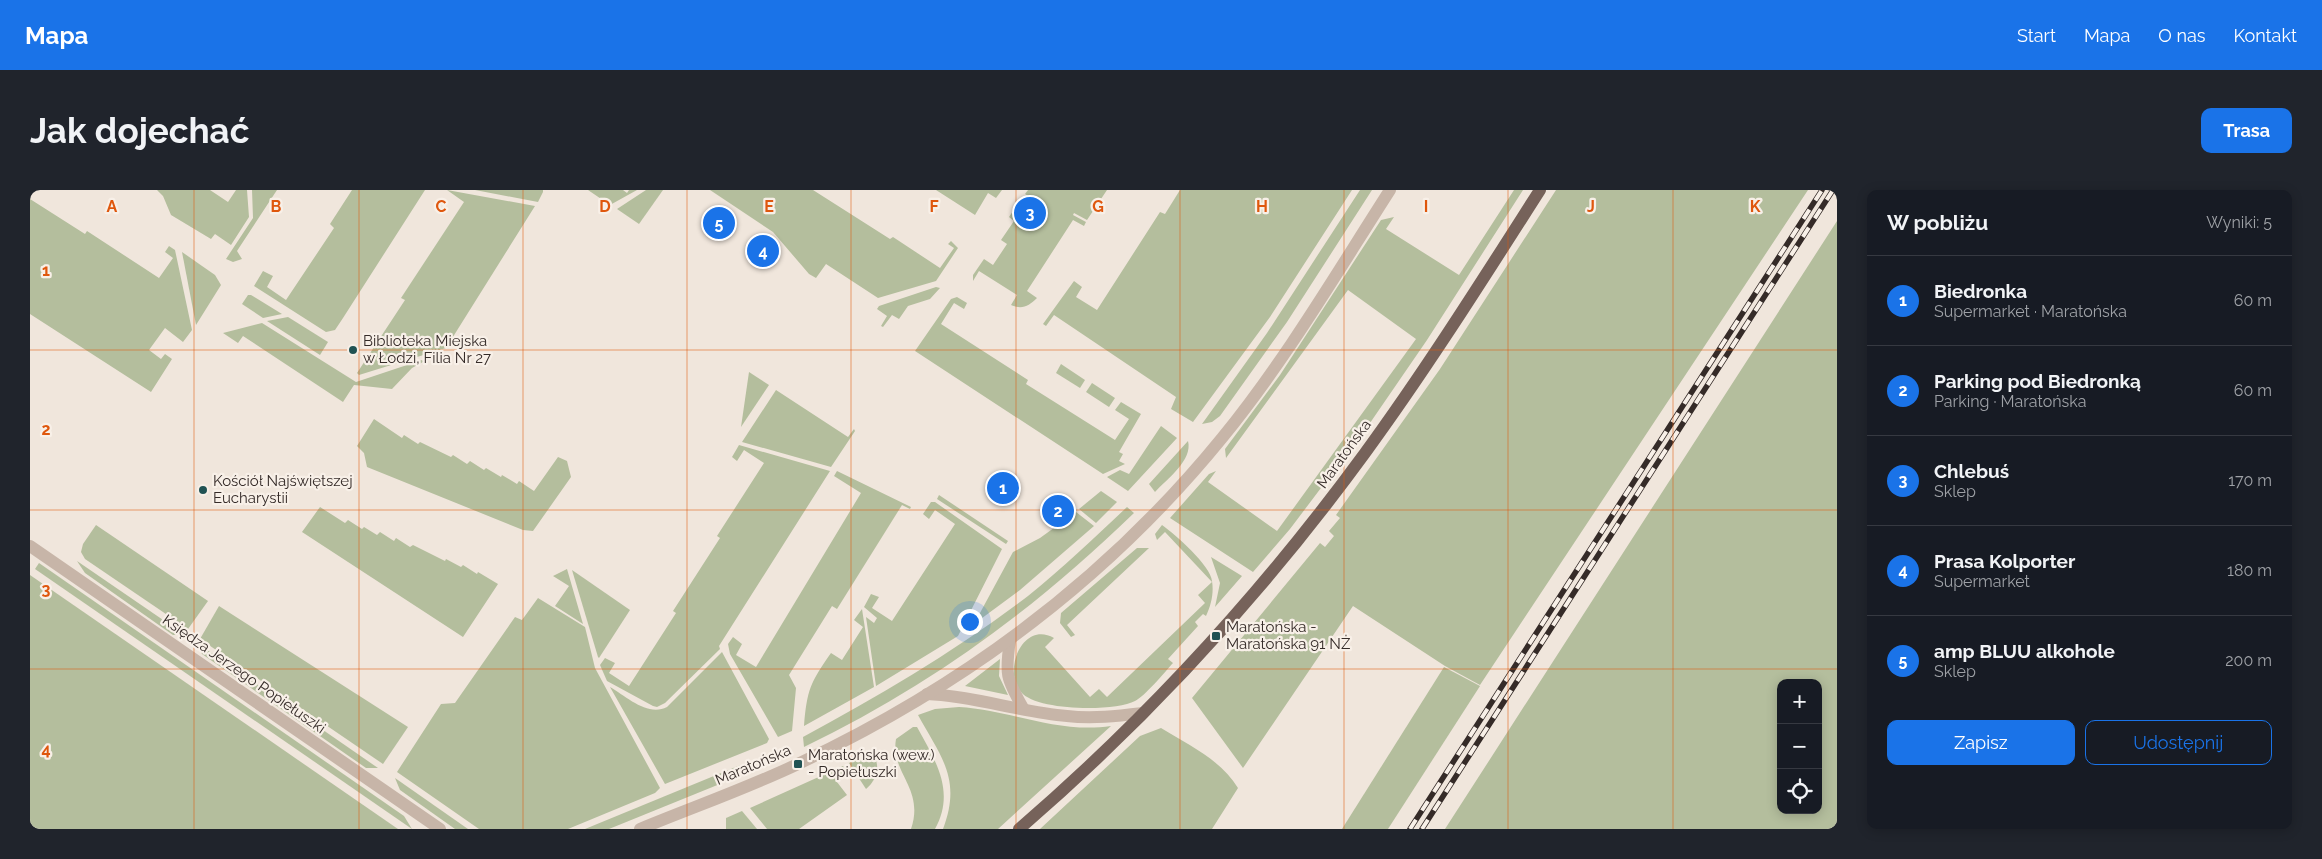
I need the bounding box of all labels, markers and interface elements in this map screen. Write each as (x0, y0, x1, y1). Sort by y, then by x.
text: Mapa (25, 21, 88, 50)
text: Start (2017, 25, 2056, 46)
text: Mapa (2084, 25, 2130, 46)
text: O nas (2158, 25, 2205, 46)
text: Kontakt (2233, 25, 2297, 46)
button: Trasa (2201, 108, 2292, 153)
text: Jak dojechać (30, 110, 249, 151)
pin: 3 (1014, 194, 1046, 232)
text: A (107, 197, 118, 216)
text: B (271, 197, 282, 216)
text: C (436, 197, 447, 216)
text: D (599, 197, 611, 216)
text: E (764, 197, 774, 216)
text: F (929, 197, 939, 216)
text: G (1092, 197, 1104, 216)
text: H (1256, 197, 1268, 216)
text: I (1424, 197, 1428, 216)
text: J (1587, 197, 1595, 216)
text: K (1750, 197, 1761, 216)
pin: 5 (703, 204, 735, 242)
text: W pobliżu (1887, 210, 1988, 235)
text: Wyniki: 5 (2206, 213, 2272, 232)
pin: 4 (747, 232, 779, 270)
text: 1 (42, 261, 50, 280)
text: Biedronka (1934, 280, 2027, 302)
text: 1 (1899, 291, 1907, 310)
text: 60 m (2234, 291, 2272, 310)
text: Supermarket · Maratońska (1934, 302, 2127, 321)
place label: Biblioteka Miejska w Łodzi, Filia Nr 27 (363, 332, 491, 367)
marker: Biblioteka Miejska w Łodzi, Filia Nr 27 (347, 344, 359, 356)
text: Parking pod Biedronką (1934, 370, 2141, 392)
text: 2 (1898, 381, 1908, 400)
text: 60 m (2234, 381, 2272, 400)
text: Parking · Maratońska (1934, 392, 2086, 411)
street label: Maratońska (1313, 416, 1375, 492)
text: 2 (41, 420, 51, 439)
text: Chlebuś (1934, 460, 2009, 482)
pin: 1 (987, 469, 1019, 507)
text: 3 (1899, 471, 1907, 490)
text: 170 m (2228, 471, 2272, 490)
place label: Kościół Najświętszej Eucharystii (213, 472, 353, 507)
text: Sklep (1934, 482, 1976, 501)
marker: Kościół Najświętszej Eucharystii (197, 484, 209, 496)
pin: 2 (1042, 492, 1074, 530)
text: Prasa Kolporter (1934, 550, 2075, 572)
text: 4 (1898, 561, 1908, 580)
text: 180 m (2227, 561, 2272, 580)
text: Supermarket (1934, 572, 2030, 591)
text: 3 (42, 580, 51, 599)
your location (957, 609, 983, 635)
street label: Księdza Jerzego Popiełuszki (159, 611, 329, 737)
place label: Maratońska - Maratońska 91 NŻ (1226, 618, 1350, 653)
marker: Maratońska - Maratońska 91 NŻ (1210, 630, 1222, 642)
text: amp BLUU alkohole (1934, 640, 2115, 662)
text: 5 (1899, 651, 1907, 670)
text: 200 m (2225, 651, 2272, 670)
text: Sklep (1934, 662, 1976, 681)
map controls (1777, 679, 1822, 814)
button: + (1777, 679, 1822, 724)
button: Zapisz (1887, 720, 2075, 765)
button: Udostępnij (2085, 720, 2272, 765)
button: − (1777, 724, 1822, 769)
text: 4 (41, 740, 51, 759)
street label: Maratońska (712, 741, 794, 789)
place label: Maratońska (wew.) - Popiełuszki (808, 746, 935, 781)
marker: Maratońska (wew.) - Popiełuszki (792, 758, 804, 770)
button: locate (1777, 769, 1822, 814)

